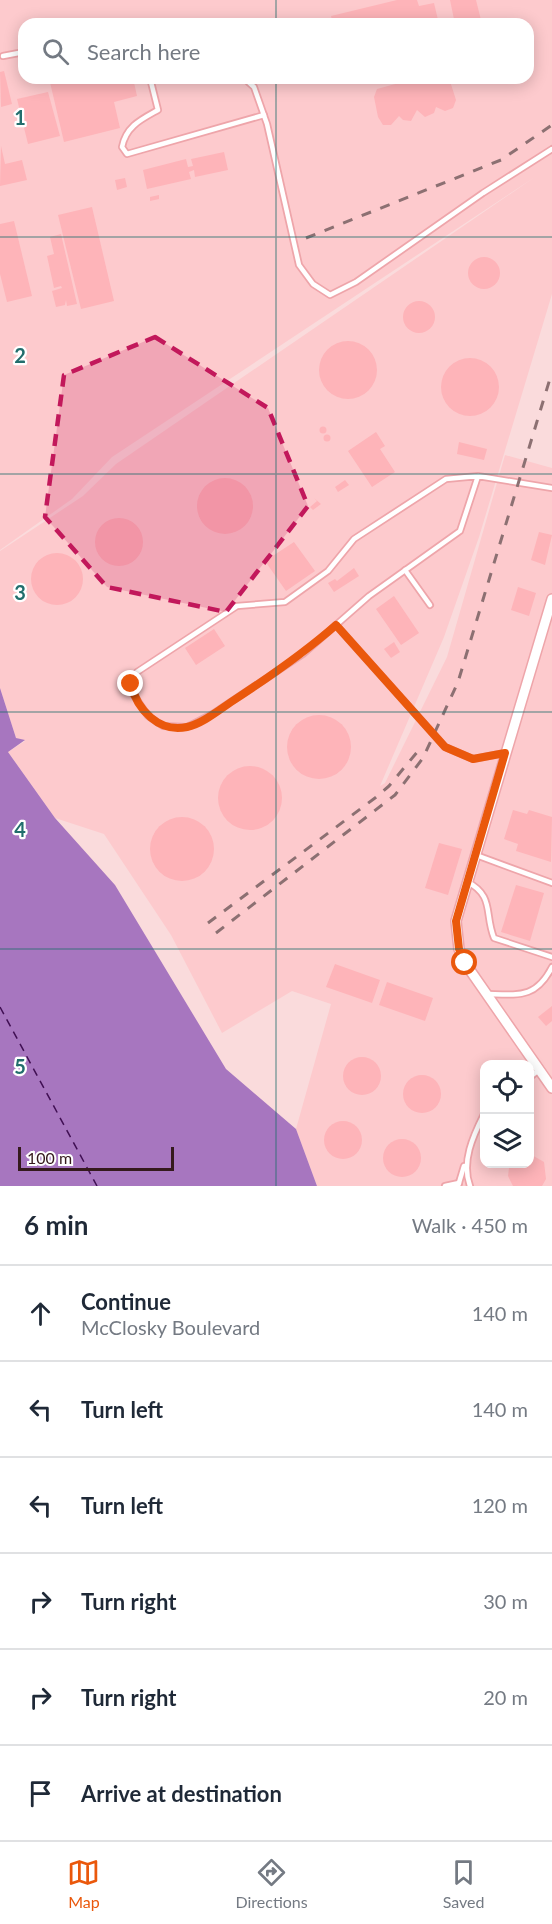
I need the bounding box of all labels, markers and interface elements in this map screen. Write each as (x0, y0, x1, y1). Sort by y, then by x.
search box (18, 18, 534, 84)
icon: search (39, 35, 72, 68)
text: Search here (87, 38, 200, 65)
text: 1 (14, 105, 26, 129)
text: 2 (14, 343, 26, 367)
text: 3 (14, 580, 26, 604)
route end (117, 670, 143, 696)
text: 4 (14, 817, 26, 841)
route start (451, 949, 477, 975)
text: 5 (14, 1054, 26, 1078)
map controls (480, 1060, 534, 1168)
button: locate (480, 1060, 534, 1114)
button: layers (480, 1114, 534, 1168)
scale bar (18, 1144, 174, 1172)
text: 100 m (27, 1148, 72, 1167)
text: 6 min (24, 1209, 88, 1241)
text: Walk · 450 m (412, 1213, 528, 1237)
text: Continue (81, 1288, 171, 1315)
icon: ahead (24, 1297, 57, 1330)
text: 140 m (472, 1301, 528, 1325)
text: McClosky Boulevard (81, 1315, 260, 1339)
icon: left (24, 1393, 57, 1426)
text: Turn left (81, 1396, 163, 1423)
text: 140 m (472, 1397, 528, 1421)
icon: left (24, 1489, 57, 1522)
text: Turn left (81, 1492, 163, 1519)
text: 120 m (472, 1493, 528, 1517)
icon: right (24, 1585, 57, 1618)
text: Turn right (81, 1588, 176, 1615)
text: 30 m (483, 1589, 528, 1613)
icon: right (24, 1681, 57, 1714)
text: Turn right (81, 1684, 176, 1711)
text: 20 m (483, 1685, 528, 1709)
icon: arrive (24, 1777, 57, 1810)
text: Arrive at destination (81, 1780, 282, 1807)
tab: Map (67, 1856, 100, 1911)
tab: Directions (235, 1856, 308, 1911)
tab: Saved (443, 1856, 484, 1911)

